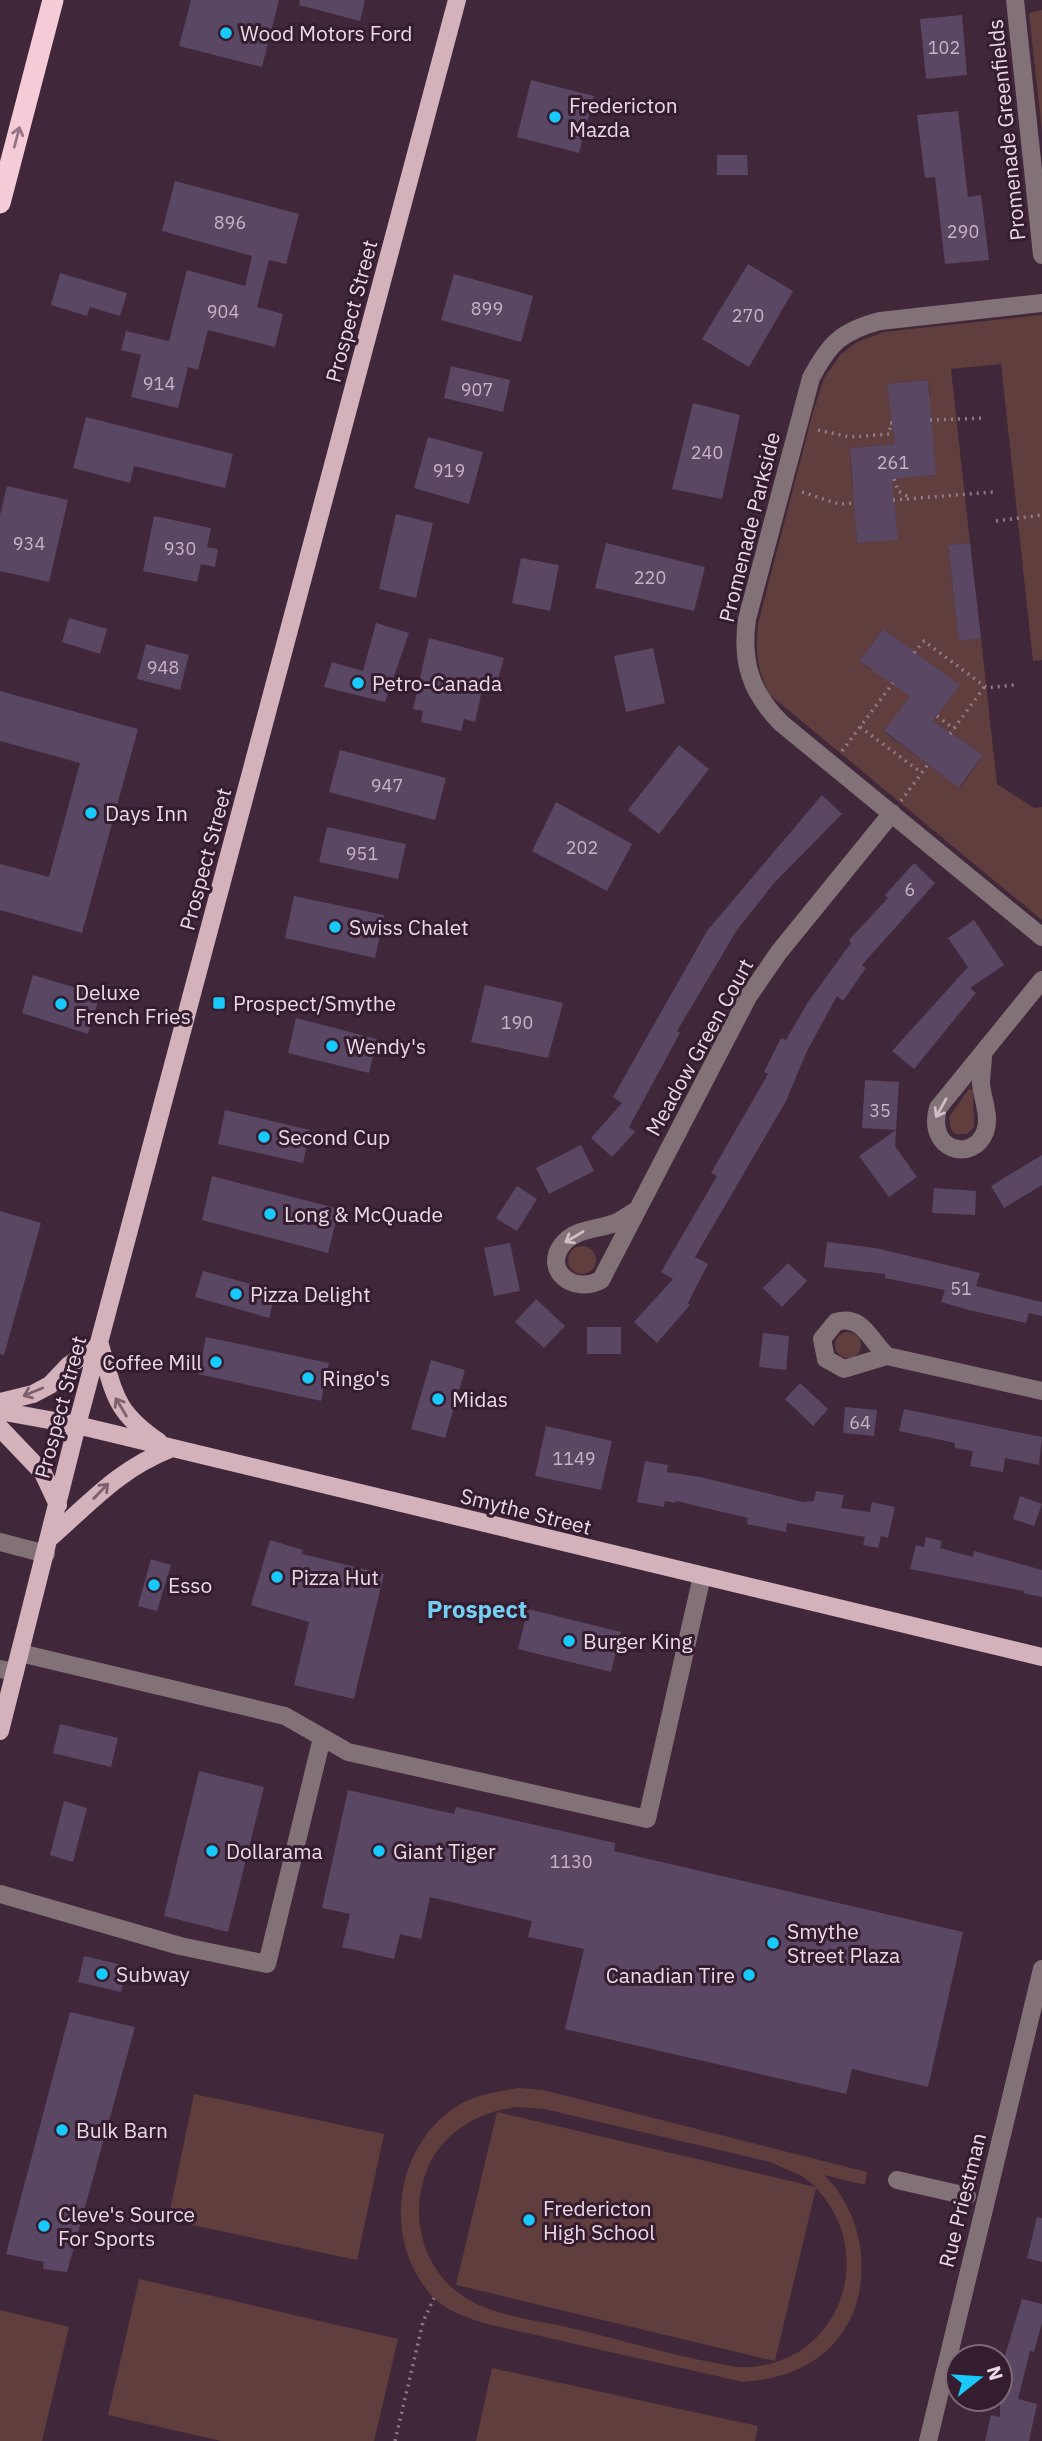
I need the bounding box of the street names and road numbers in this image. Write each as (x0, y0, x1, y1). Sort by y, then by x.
street label: Promenade Greenfields (980, 18, 1032, 242)
street label: Prospect Street (319, 237, 383, 385)
street label: Promenade Parkside (712, 429, 786, 625)
street label: Prospect Street (173, 785, 237, 933)
street label: Meadow Green Court (639, 953, 759, 1141)
street label: Prospect Street (28, 1333, 92, 1481)
street label: Smythe Street (457, 1481, 595, 1541)
street label: Rue Priestman (932, 2130, 992, 2270)

